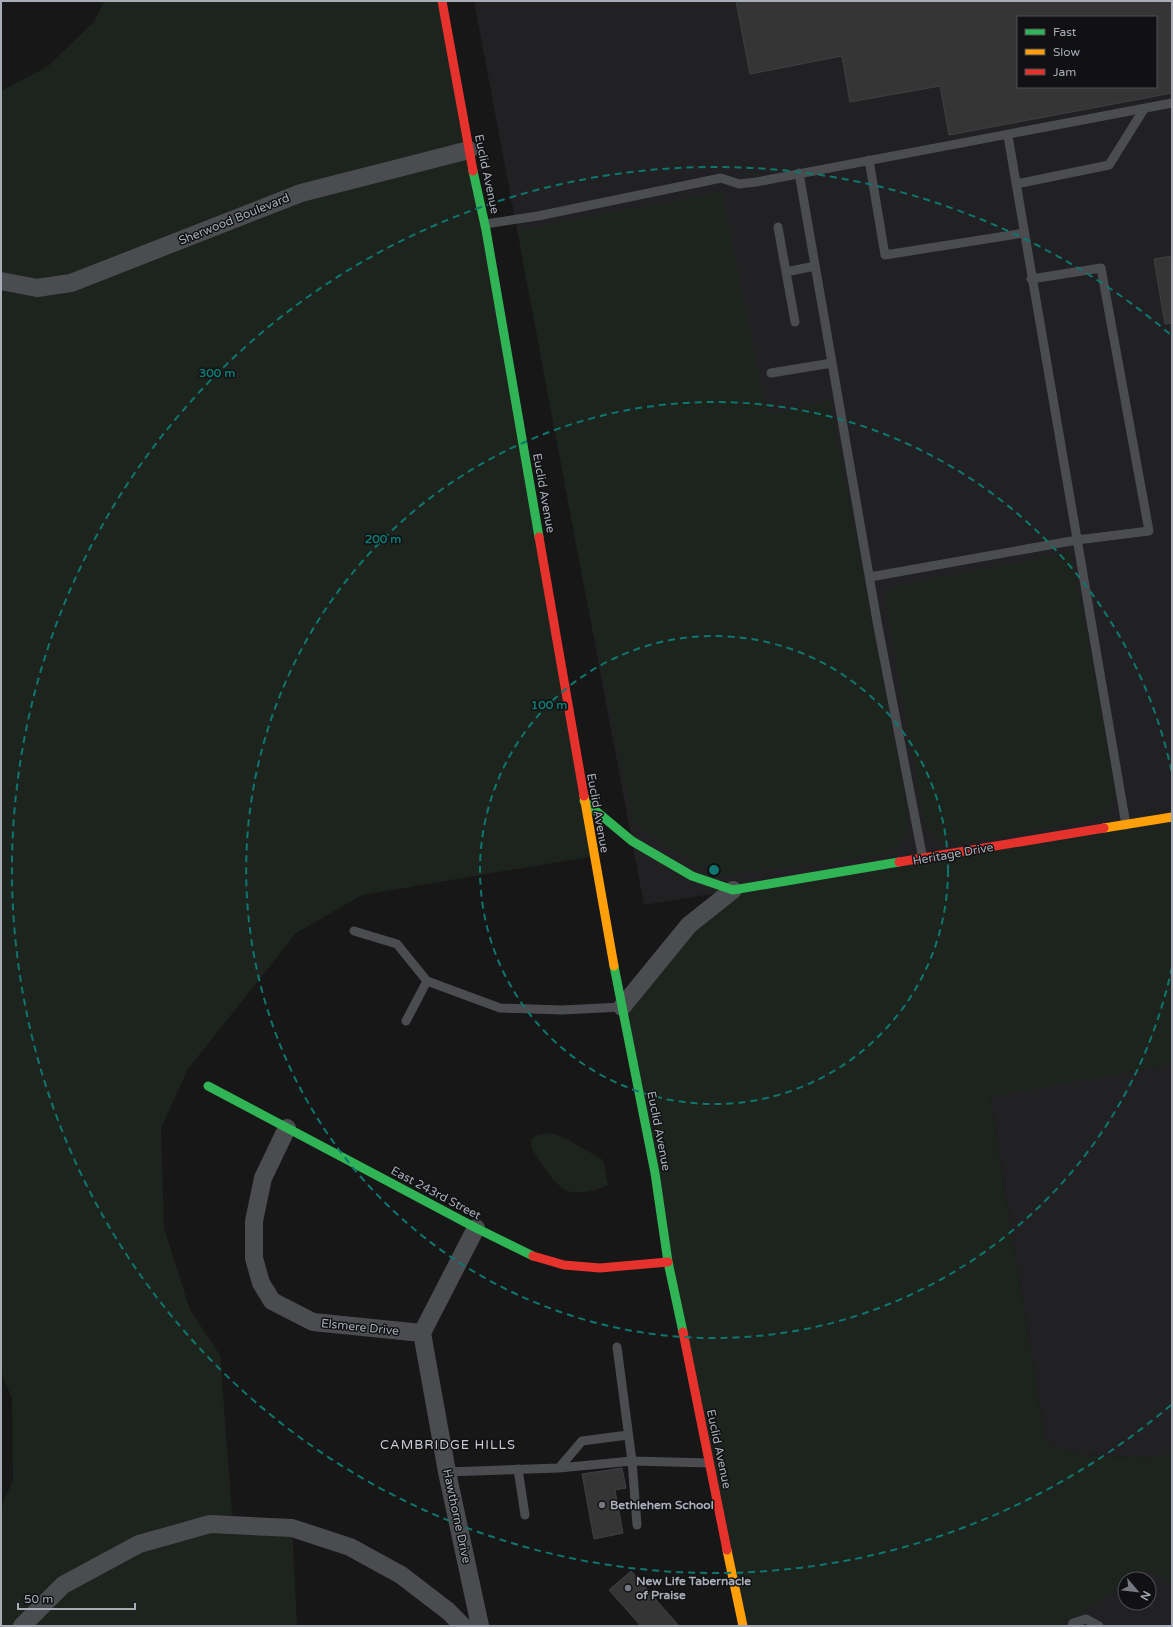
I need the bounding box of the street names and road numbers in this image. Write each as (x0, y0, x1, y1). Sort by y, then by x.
street label: Euclid Avenue (472, 133, 502, 215)
street label: Sherwood Boulevard (177, 190, 291, 248)
street label: Euclid Avenue (530, 452, 558, 534)
street label: Euclid Avenue (584, 772, 612, 854)
street label: Heritage Drive (912, 840, 995, 868)
street label: Euclid Avenue (644, 1090, 674, 1172)
street label: East 243rd Street (389, 1163, 484, 1223)
street label: Elsmere Drive (320, 1316, 400, 1338)
street label: Euclid Avenue (704, 1408, 734, 1490)
street label: Hawthorne Drive (440, 1468, 474, 1565)

